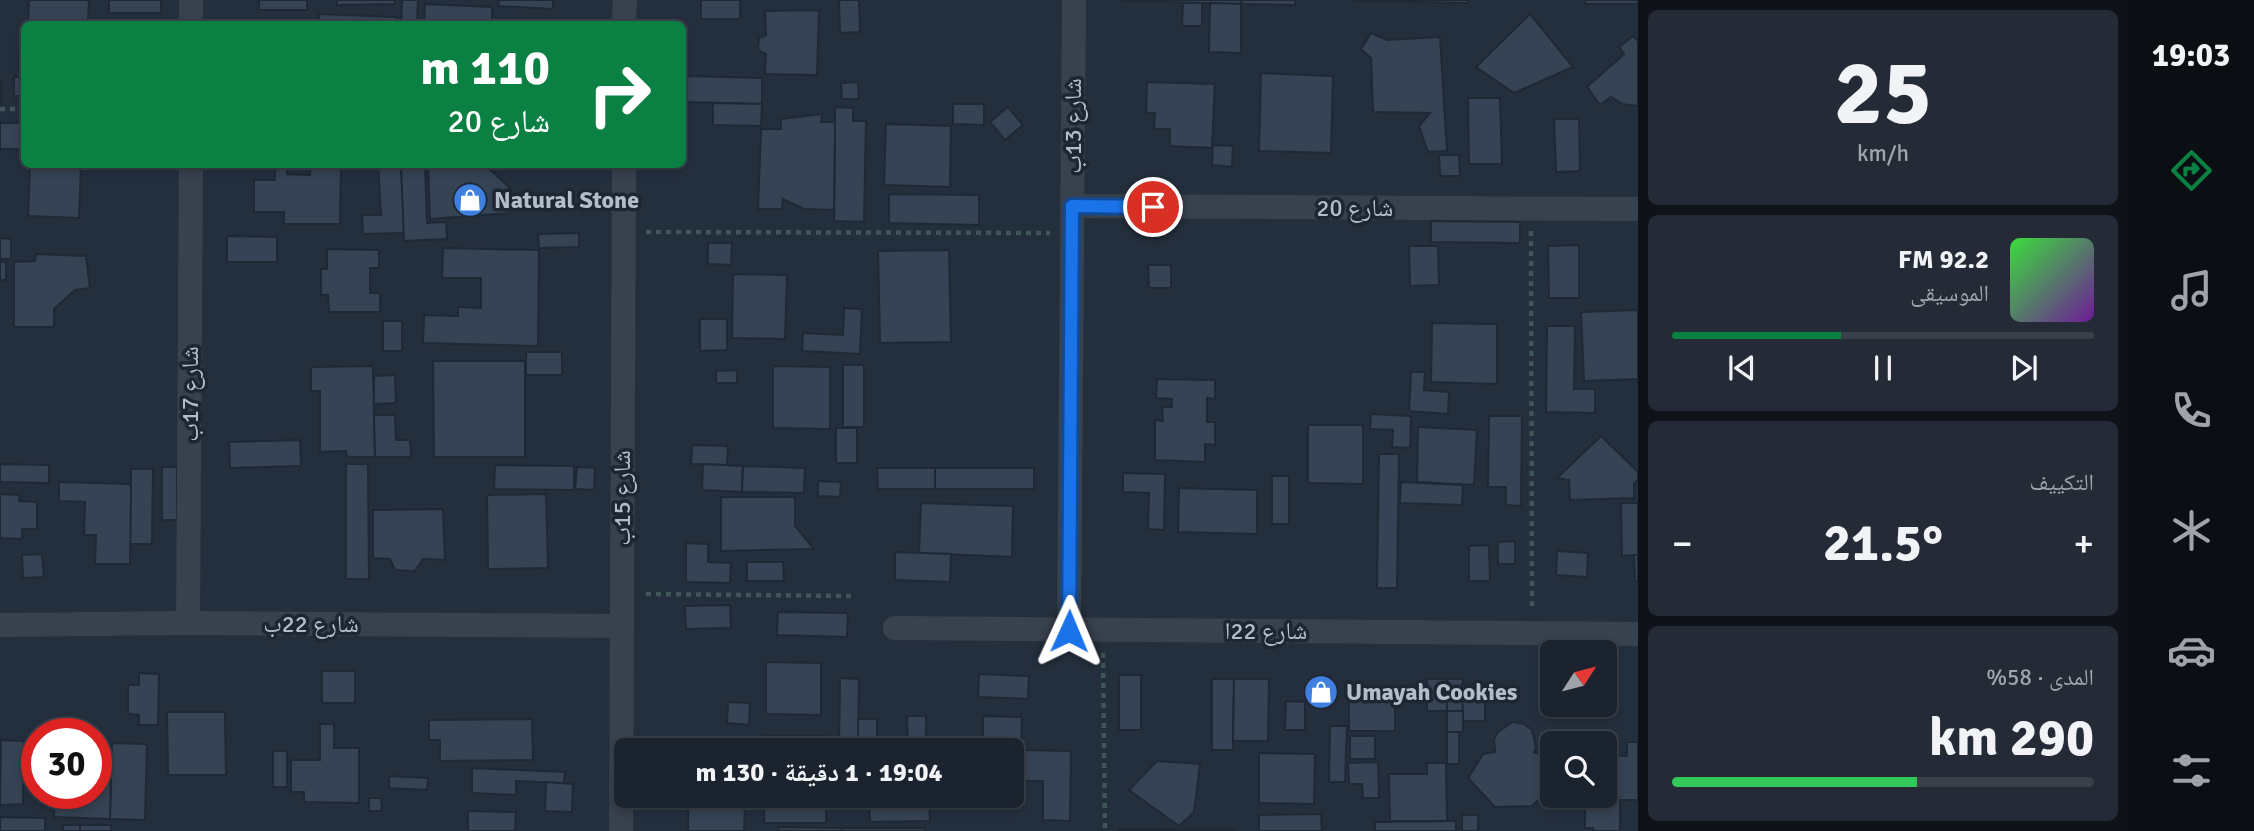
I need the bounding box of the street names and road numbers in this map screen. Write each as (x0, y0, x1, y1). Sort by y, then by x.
street label: شارع 13ب (1058, 78, 1088, 174)
street label: شارع 20 (1317, 193, 1393, 223)
street label: شارع 17ب (175, 346, 205, 442)
street label: شارع 15ب (607, 450, 637, 546)
street label: شارع 22ب (263, 609, 359, 639)
street label: شارع 22ا (1225, 616, 1307, 646)

